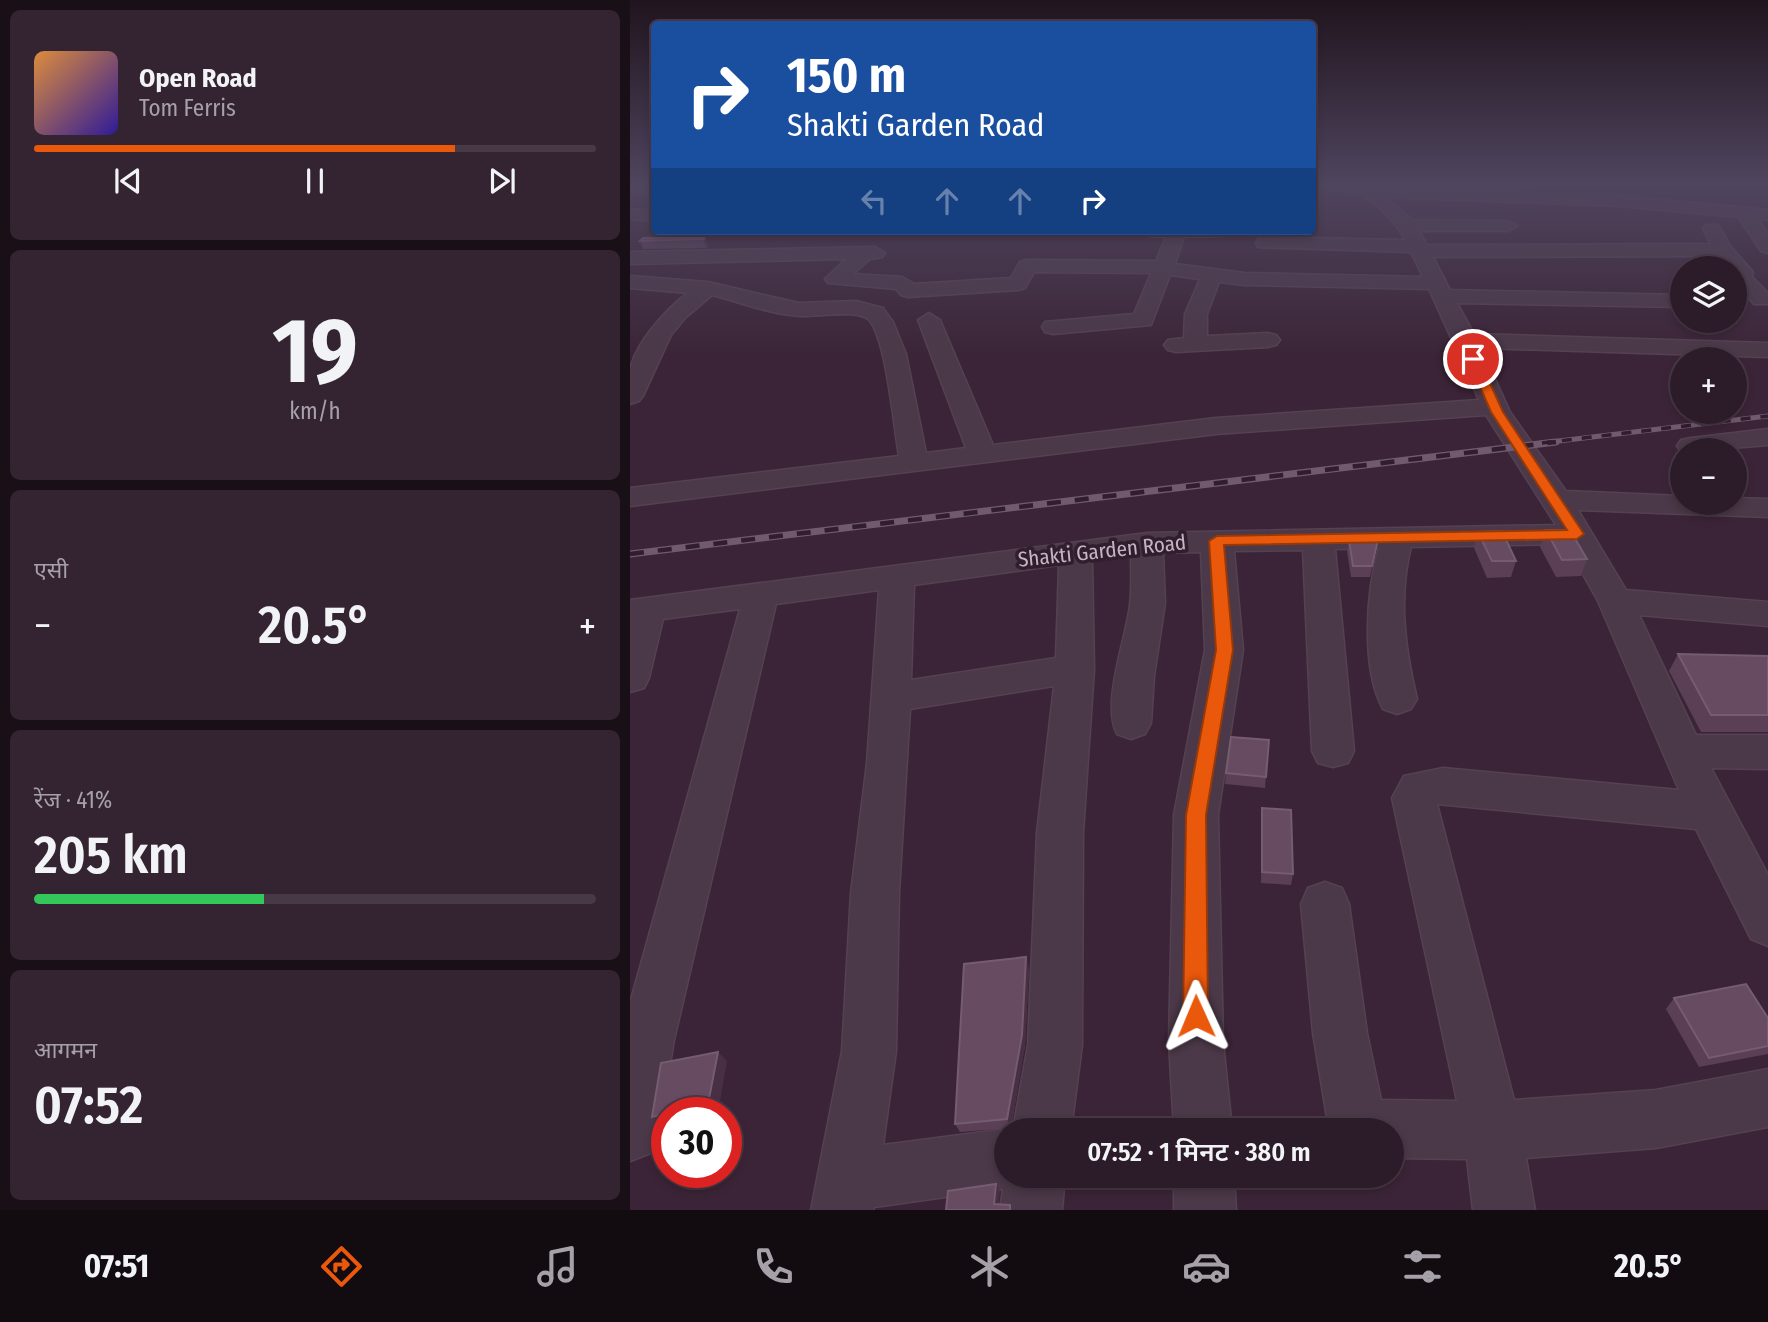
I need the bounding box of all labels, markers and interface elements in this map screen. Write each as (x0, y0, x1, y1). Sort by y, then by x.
text: 150 m (787, 46, 906, 105)
icon: right (672, 49, 763, 140)
text: Open Road (139, 63, 257, 94)
text: Tom Ferris (139, 94, 236, 122)
text: Shakti Garden Road (787, 106, 1044, 144)
icon: previous (109, 162, 147, 200)
icon: pause (296, 162, 334, 200)
icon: next (483, 162, 521, 200)
icon: left (855, 182, 893, 220)
icon: ahead (928, 182, 966, 220)
icon: ahead (1001, 182, 1039, 220)
icon: right (1074, 182, 1112, 220)
map controls (1670, 256, 1747, 515)
button: layers (1670, 256, 1747, 333)
text: 19 (272, 297, 358, 406)
pin (1443, 329, 1503, 389)
icon: arrive (1454, 340, 1492, 378)
button: + (1670, 347, 1747, 424)
text: km/h (289, 397, 341, 425)
button: − (1670, 438, 1747, 515)
street label: Shakti Garden Road (1017, 529, 1187, 573)
text: एसी (34, 556, 68, 584)
text: 20.5° (258, 594, 372, 657)
text: − (34, 603, 51, 649)
text: + (579, 603, 596, 649)
text: रेंज · 41% (34, 786, 112, 814)
text: 205 km (34, 824, 188, 887)
position arrow (1159, 979, 1233, 1053)
text: आगमन (34, 1036, 97, 1064)
text: 07:52 (34, 1074, 143, 1137)
speed limit sign: 30 (651, 1097, 742, 1188)
text: 07:52 · 1 मिनट · 380 m (1087, 1137, 1311, 1168)
icon: directions (317, 1242, 366, 1291)
icon: music (533, 1242, 582, 1291)
icon: phone (749, 1242, 798, 1291)
icon: climate (965, 1242, 1014, 1291)
icon: car (1182, 1242, 1231, 1291)
icon: filters (1398, 1242, 1447, 1291)
text: 07:51 (84, 1247, 149, 1285)
text: 20.5° (1614, 1247, 1684, 1285)

